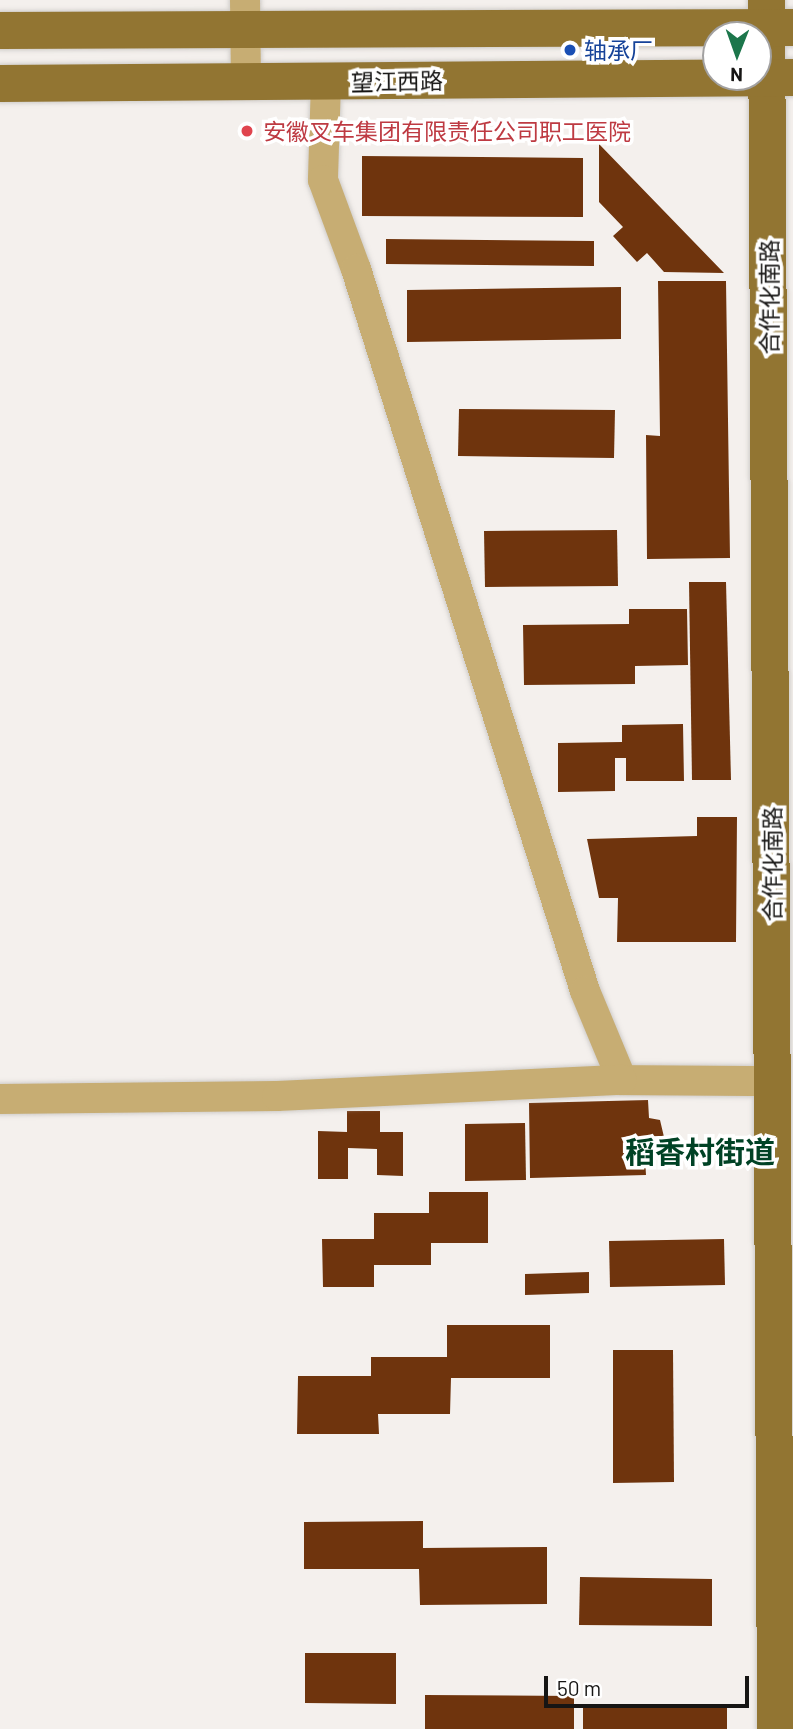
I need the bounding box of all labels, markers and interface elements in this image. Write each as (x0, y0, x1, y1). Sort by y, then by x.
north arrow (702, 21, 772, 91)
place label: 轴承厂 (584, 36, 653, 64)
marker: 轴承厂 (562, 42, 578, 58)
text: N (730, 64, 743, 87)
street label: 望江西路 (351, 66, 443, 96)
place label: 安徽叉车集团有限责任公司职工医院 (263, 117, 631, 145)
marker: 安徽叉车集团有限责任公司职工医院 (237, 121, 257, 141)
street label: 合作化南路 (755, 240, 783, 354)
street label: 合作化南路 (758, 807, 786, 921)
district label: 稻香村街道 (625, 1133, 775, 1169)
scale bar (548, 1662, 753, 1706)
text: 50 m (557, 1675, 601, 1700)

